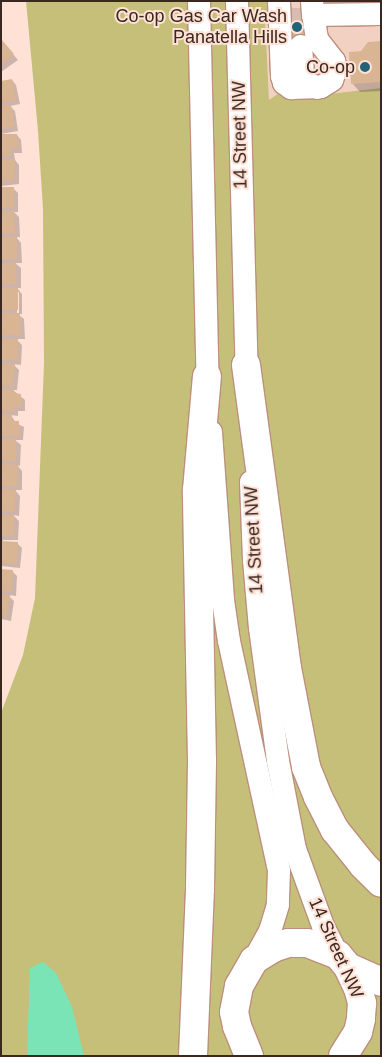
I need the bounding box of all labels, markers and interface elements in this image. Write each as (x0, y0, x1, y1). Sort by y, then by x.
place label: Co-op Gas Car Wash Panatella Hills (116, 6, 287, 48)
marker: Co-op Gas Car Wash Panatella Hills (291, 21, 303, 33)
place label: Co-op (306, 56, 355, 78)
marker: Co-op (359, 61, 371, 73)
street label: 14 Street NW (228, 81, 252, 189)
street label: 14 Street NW (240, 485, 268, 595)
street label: 14 Street NW (304, 894, 368, 1002)

